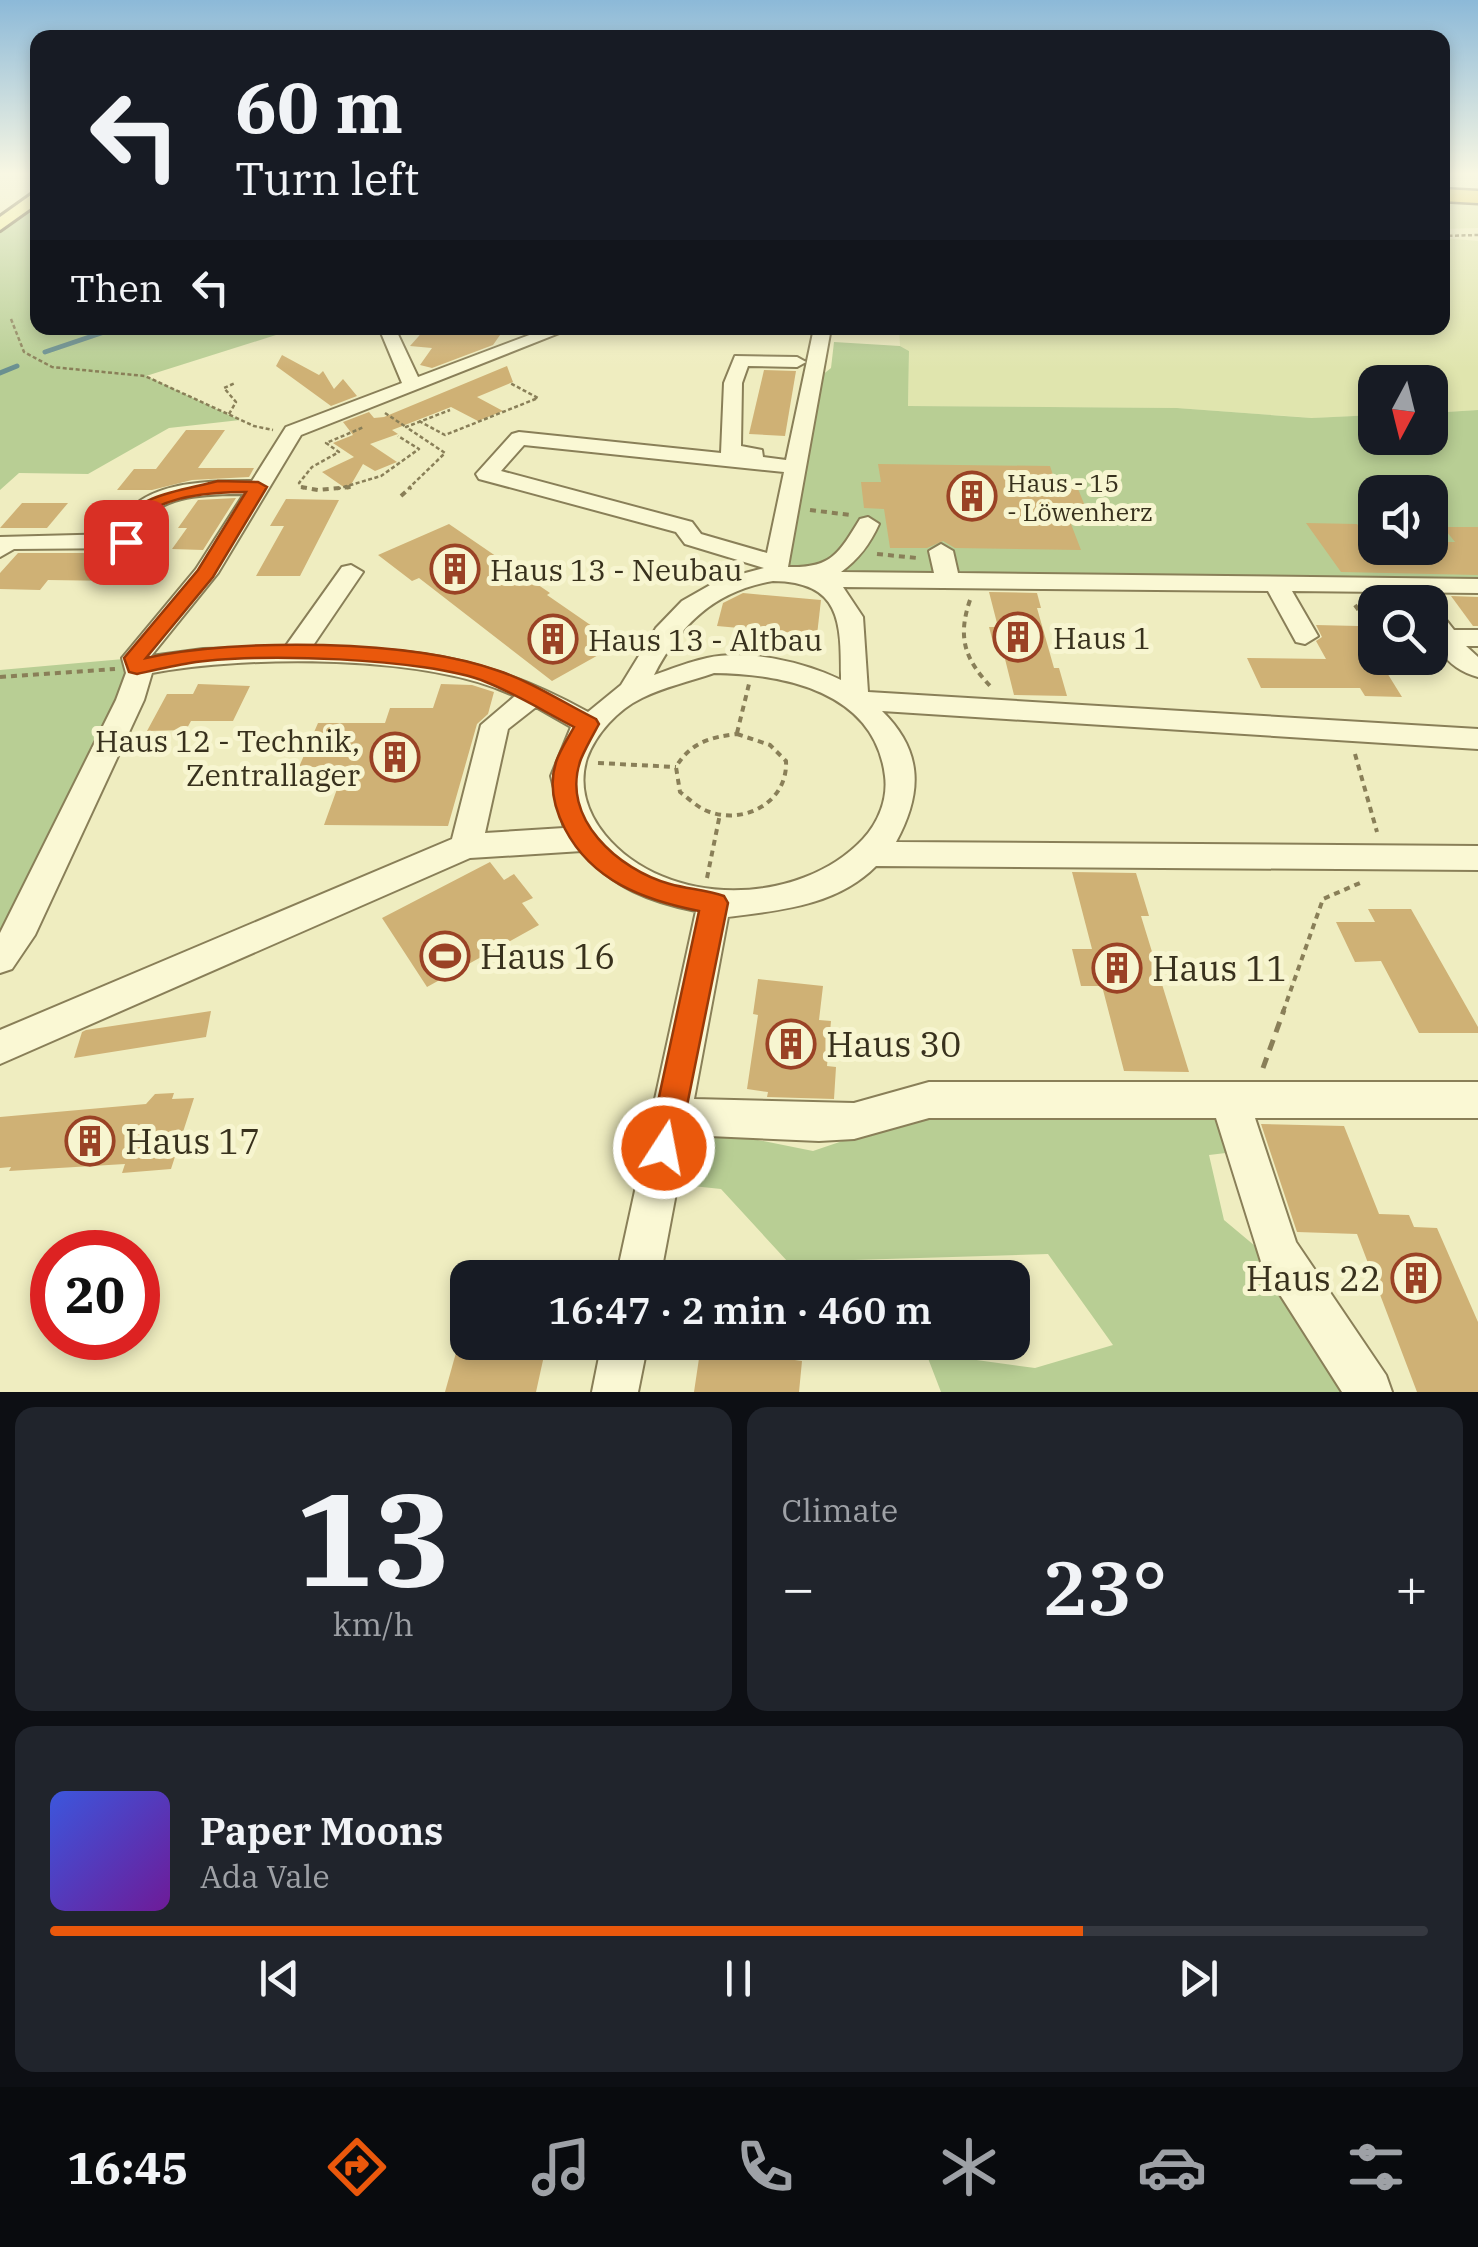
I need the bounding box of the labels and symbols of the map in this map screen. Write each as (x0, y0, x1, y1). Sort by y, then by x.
north arrow (1358, 365, 1448, 455)
place label: Haus - 15 - Löwenherz (1007, 466, 1153, 528)
building icon: Haus - 15 - Löwenherz (946, 470, 998, 522)
pin (84, 500, 169, 585)
building icon: Haus 13 - Neubau (429, 543, 481, 595)
place label: Haus 13 - Neubau (490, 550, 743, 589)
building icon: Haus 1 (992, 611, 1044, 663)
building icon: Haus 13 - Altbau (527, 613, 579, 665)
place label: Haus 1 (1053, 618, 1151, 657)
place label: Haus 13 - Altbau (588, 620, 823, 659)
place label: Haus 12 - Technik, Zentrallager (95, 721, 360, 794)
building icon: Haus 12 - Technik, Zentrallager (369, 731, 421, 783)
sports icon: Haus 16 (419, 930, 471, 982)
place label: Haus 16 (480, 933, 615, 979)
building icon: Haus 11 (1091, 942, 1143, 994)
place label: Haus 11 (1152, 945, 1287, 991)
building icon: Haus 30 (765, 1018, 817, 1070)
place label: Haus 30 (826, 1021, 961, 1067)
position arrow (612, 1096, 716, 1200)
building icon: Haus 17 (64, 1115, 116, 1167)
place label: Haus 17 (125, 1118, 260, 1164)
speed limit sign: 20 (30, 1230, 160, 1360)
building icon: Haus 22 (1390, 1252, 1442, 1304)
place label: Haus 22 (1246, 1255, 1381, 1301)

